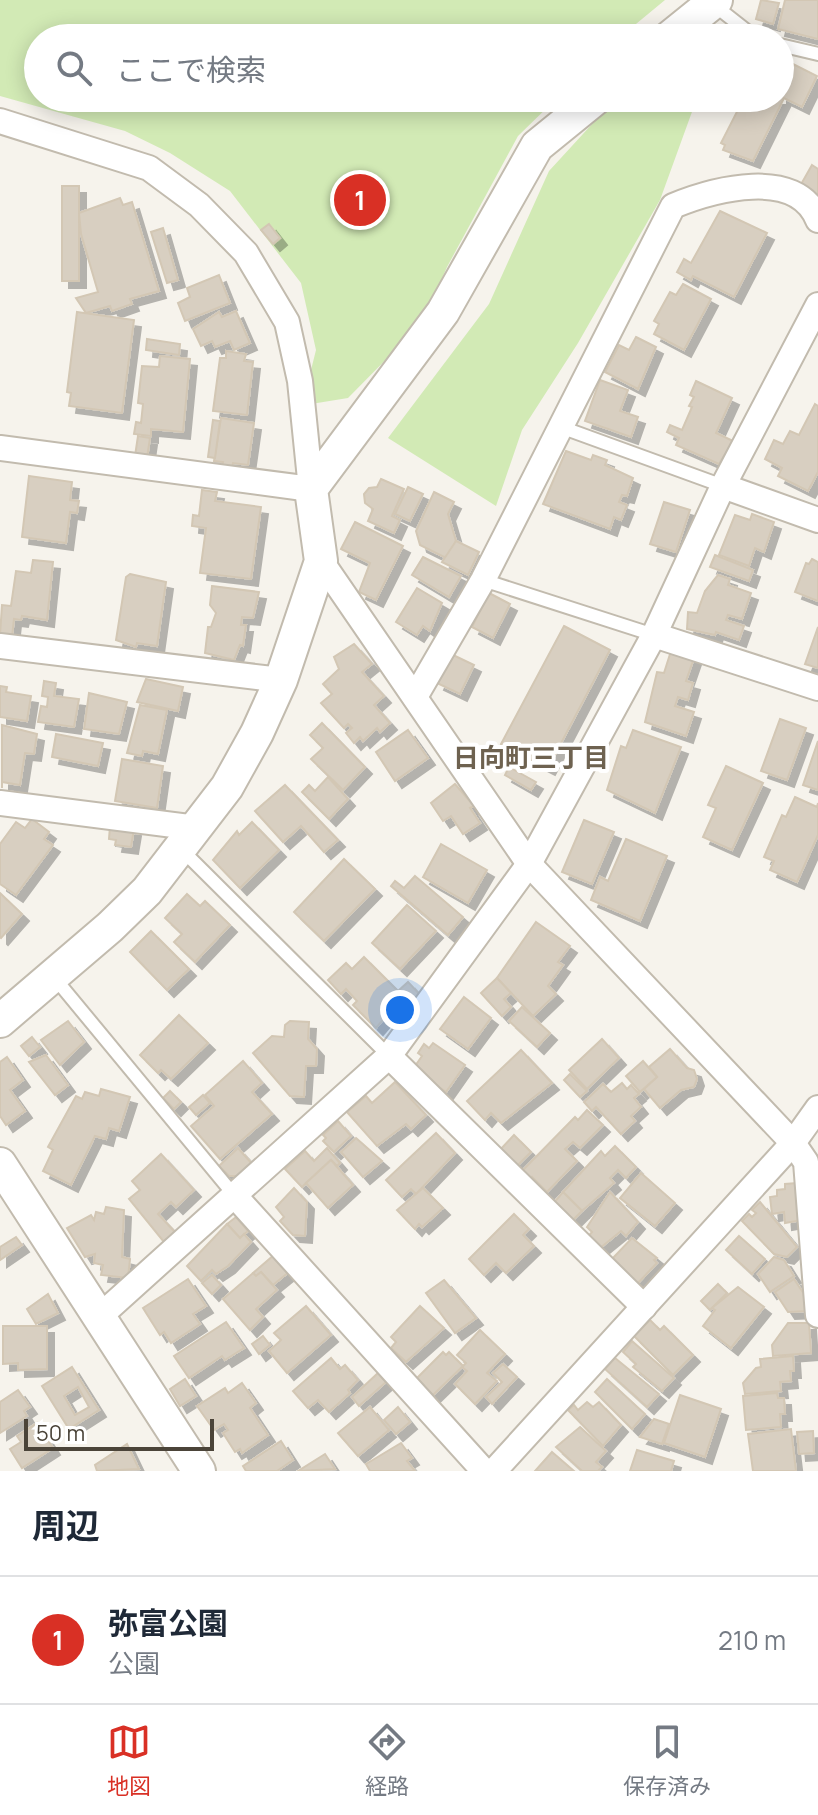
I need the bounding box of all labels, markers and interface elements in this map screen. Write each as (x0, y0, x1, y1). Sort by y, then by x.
search box (24, 24, 794, 112)
icon: search (52, 46, 96, 90)
text: ここで検索 (116, 49, 266, 90)
pin: 1 (334, 170, 386, 230)
district label: 日向町三丁目 (453, 739, 609, 775)
your location (380, 990, 420, 1030)
scale bar (24, 1415, 214, 1451)
text: 50 m (36, 1418, 85, 1448)
text: 周辺 (32, 1502, 100, 1548)
text: 弥富公園 (108, 1602, 228, 1643)
text: 1 (52, 1622, 64, 1658)
text: 210 m (718, 1622, 786, 1658)
text: 公園 (108, 1645, 160, 1681)
tab: 地図 (107, 1720, 151, 1801)
tab: 経路 (365, 1720, 409, 1801)
tab: 保存済み (623, 1720, 711, 1801)

